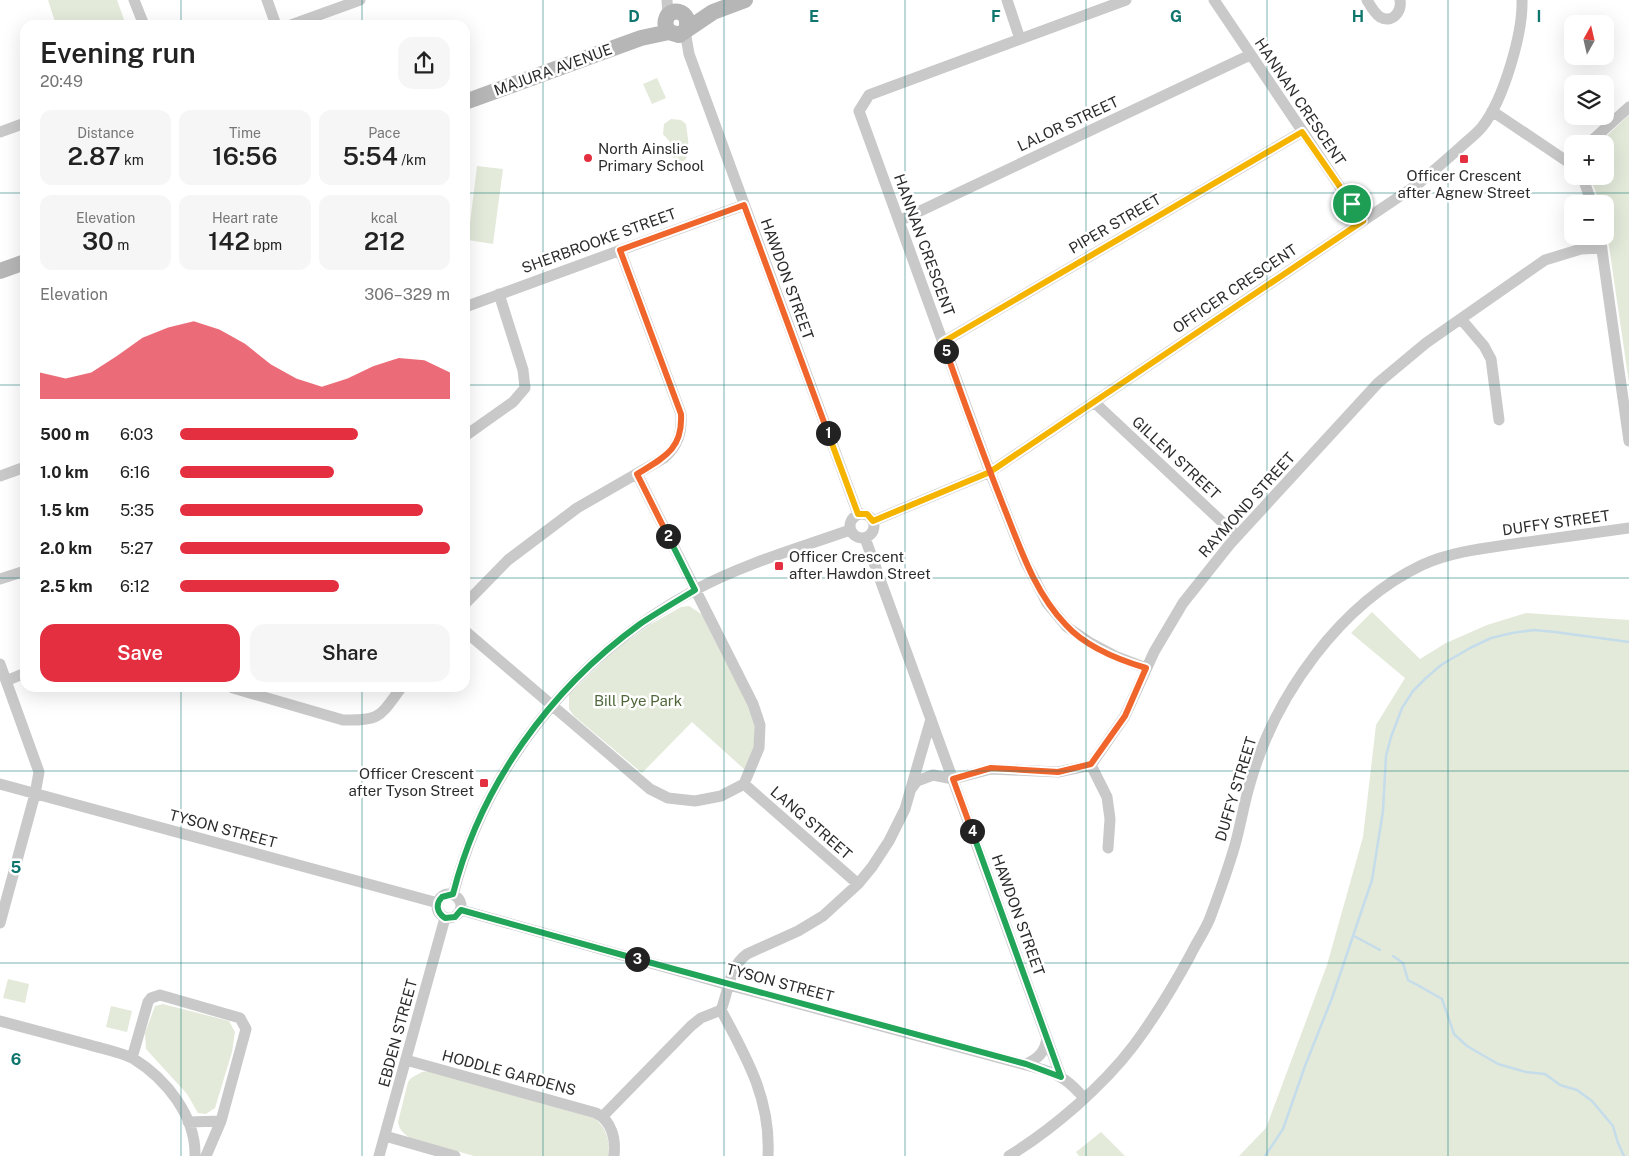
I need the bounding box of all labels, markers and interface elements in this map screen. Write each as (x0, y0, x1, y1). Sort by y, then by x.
text: D (628, 7, 640, 26)
text: E (809, 7, 819, 26)
text: F (991, 7, 1001, 26)
text: G (1170, 7, 1182, 26)
text: H (1352, 7, 1364, 26)
text: I (1537, 7, 1541, 26)
north arrow (1564, 15, 1614, 65)
map controls (1564, 15, 1614, 245)
street label: HANNAN CRESCENT (1251, 35, 1349, 169)
text: Evening run (40, 36, 196, 69)
button: share (398, 37, 450, 89)
street label: MAJURA AVENUE (491, 40, 614, 99)
text: 20:49 (40, 72, 83, 91)
button: layers (1564, 75, 1614, 125)
street label: LALOR STREET (1015, 93, 1121, 154)
text: Distance (77, 125, 134, 141)
text: Time (229, 125, 261, 141)
text: Pace (368, 125, 400, 141)
button: + (1564, 135, 1614, 185)
place label: North Ainslie Primary School (598, 140, 704, 174)
text: 2.87 (67, 141, 121, 171)
text: 16:56 (212, 141, 278, 171)
text: 5:54 (343, 141, 398, 171)
text: km (121, 152, 144, 168)
text: /km (398, 152, 426, 168)
marker: North Ainslie Primary School (582, 152, 594, 164)
marker: Officer Crescent after Agnew Street (1458, 153, 1470, 165)
place label: Officer Crescent after Agnew Street (1397, 167, 1531, 201)
street label: HANNAN CRESCENT (891, 171, 958, 318)
pin (1331, 183, 1373, 225)
street label: PIPER STREET (1066, 190, 1164, 257)
icon: arrive (1338, 190, 1366, 218)
button: − (1564, 195, 1614, 245)
street label: SHERBROOKE STREET (519, 205, 678, 276)
text: Elevation (76, 210, 135, 226)
text: Heart rate (212, 210, 278, 226)
text: kcal (371, 210, 398, 226)
street label: HAWDON STREET (758, 216, 817, 342)
text: 30 (82, 226, 114, 256)
text: 142 (208, 226, 250, 256)
text: 212 (364, 226, 405, 256)
text: m (114, 237, 129, 253)
text: bpm (250, 237, 282, 253)
street label: OFFICER CRESCENT (1169, 241, 1300, 337)
text: Elevation (40, 285, 108, 304)
text: 306–329 m (364, 285, 450, 304)
pin: 5 (934, 338, 958, 364)
text: 5 (942, 343, 951, 359)
street label: GILLEN STREET (1129, 413, 1224, 503)
pin: 1 (816, 420, 840, 446)
text: 500 m (40, 425, 89, 444)
text: 6:03 (120, 425, 153, 444)
text: 1 (826, 425, 832, 441)
street label: RAYMOND STREET (1195, 449, 1298, 561)
text: 1.0 km (40, 463, 89, 482)
text: 6:16 (120, 463, 150, 482)
text: 1.5 km (40, 501, 89, 520)
text: 5:35 (120, 501, 154, 520)
street label: DUFFY STREET (1501, 507, 1611, 538)
pin: 2 (656, 524, 680, 548)
text: 2 (664, 528, 673, 544)
text: 2.0 km (40, 539, 92, 558)
text: 5:27 (120, 539, 153, 558)
place label: Officer Crescent after Hawdon Street (789, 548, 931, 582)
marker: Officer Crescent after Hawdon Street (773, 560, 785, 572)
text: 2.5 km (40, 577, 92, 596)
text: 6:12 (120, 577, 150, 596)
button: Save (40, 624, 240, 682)
button: Share (250, 624, 450, 682)
park label: Bill Pye Park (594, 692, 682, 709)
street label: DUFFY STREET (1212, 734, 1260, 843)
place label: Officer Crescent after Tyson Street (349, 765, 474, 799)
marker: Officer Crescent after Tyson Street (478, 777, 490, 789)
street label: LANG STREET (767, 783, 856, 863)
street label: TYSON STREET (168, 806, 279, 851)
pin: 4 (960, 818, 984, 844)
text: 4 (968, 823, 977, 839)
street label: HAWDON STREET (989, 852, 1048, 978)
text: 5 (11, 858, 22, 877)
pin: 3 (624, 946, 650, 972)
text: 3 (633, 951, 642, 967)
street label: TYSON STREET (725, 960, 836, 1005)
street label: EBDEN STREET (375, 977, 420, 1089)
street label: HODDLE GARDENS (440, 1046, 578, 1099)
text: 6 (11, 1050, 21, 1069)

